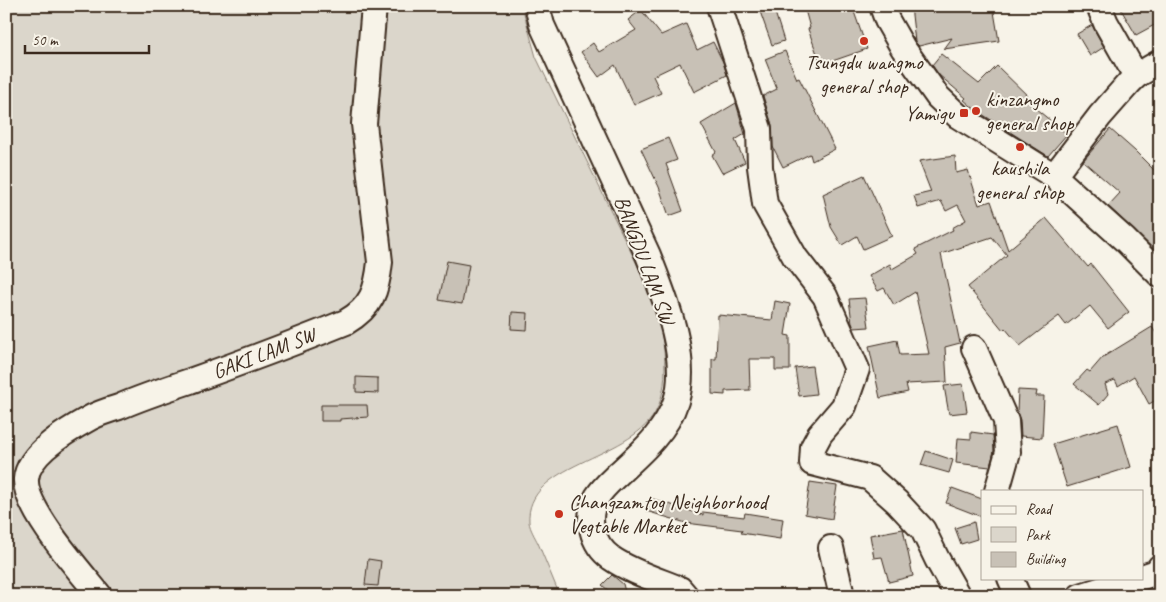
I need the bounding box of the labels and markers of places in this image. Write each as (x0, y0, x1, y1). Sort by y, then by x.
marker: Tsungdu wangmo general shop (858, 35, 870, 47)
place label: Tsungdu wangmo general shop (805, 49, 924, 99)
place label: kinzangmo general shop (986, 86, 1074, 136)
place label: Yamigu (905, 100, 955, 126)
marker: kinzangmo general shop (970, 105, 982, 117)
marker: Yamigu (958, 107, 970, 119)
marker: kaushila general shop (1014, 141, 1026, 153)
place label: kaushila general shop (976, 155, 1065, 205)
place label: Changzamtog Neighborhood Vegtable Market (569, 489, 771, 539)
marker: Changzamtog Neighborhood Vegtable Market (553, 508, 565, 520)

